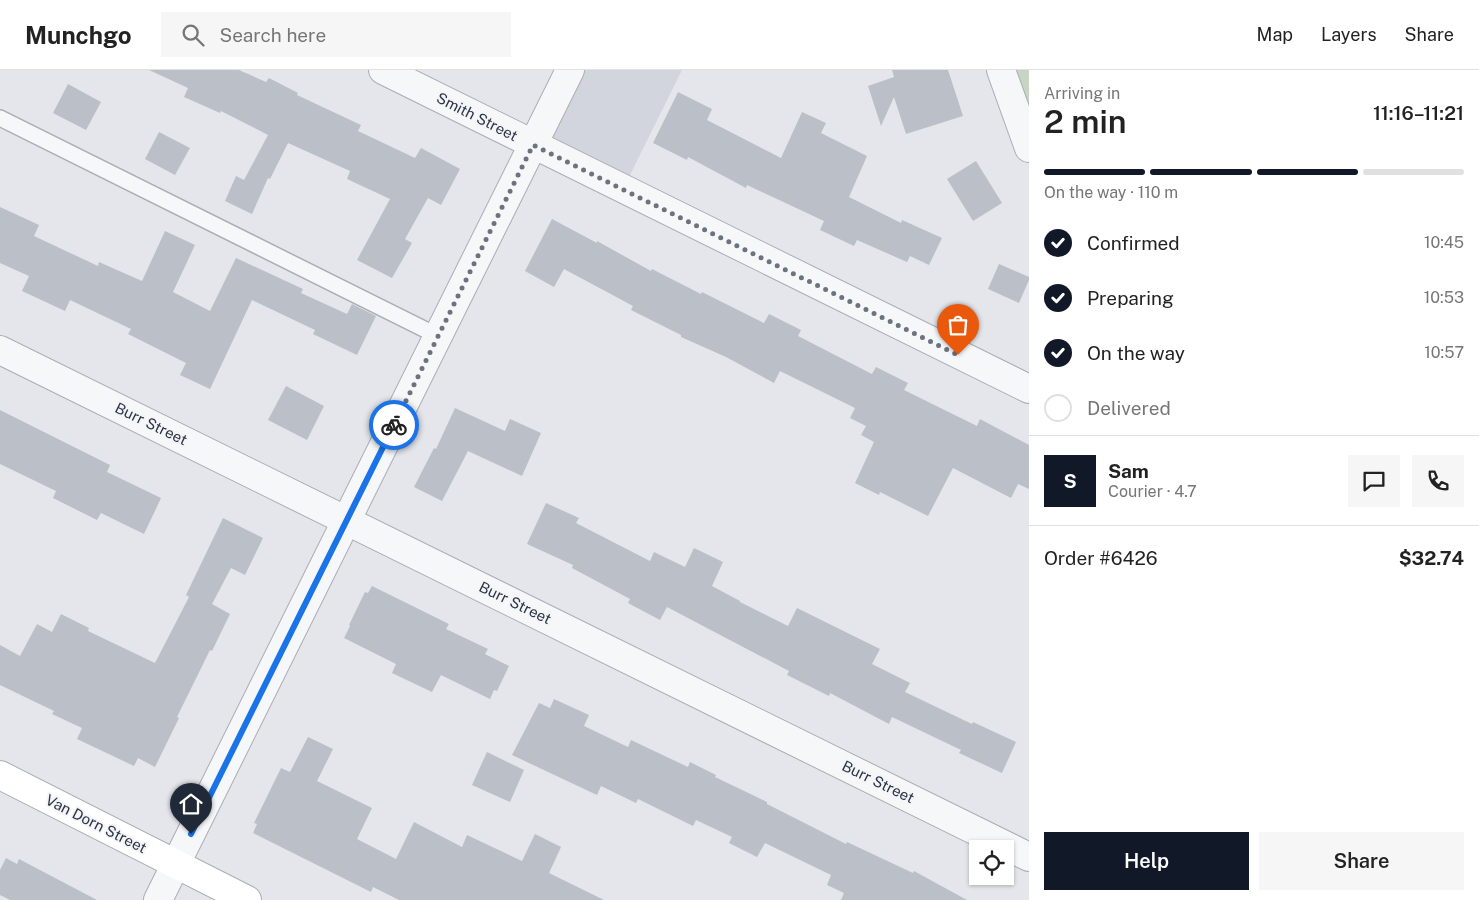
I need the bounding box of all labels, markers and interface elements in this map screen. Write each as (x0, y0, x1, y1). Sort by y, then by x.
search box (161, 12, 511, 57)
text: Munchgo (25, 21, 131, 49)
icon: search (179, 21, 207, 49)
text: Search here (219, 24, 326, 46)
text: Map (1257, 24, 1293, 45)
text: Layers (1321, 24, 1377, 45)
text: Share (1405, 24, 1454, 45)
text: Arriving in (1044, 84, 1120, 103)
street label: Smith Street (434, 89, 521, 144)
text: 11:16–11:21 (1373, 102, 1464, 124)
text: 2 min (1044, 103, 1127, 140)
text: On the way · 110 m (1044, 183, 1178, 202)
icon: check (1044, 229, 1072, 257)
text: Confirmed (1087, 232, 1180, 254)
text: 10:45 (1424, 233, 1464, 252)
icon: check (1044, 284, 1072, 312)
text: Preparing (1087, 287, 1174, 309)
text: 10:53 (1424, 288, 1464, 307)
pin (937, 304, 979, 355)
icon: bag (944, 311, 972, 339)
icon: check (1044, 339, 1072, 367)
text: On the way (1087, 342, 1185, 364)
text: 10:57 (1424, 343, 1464, 362)
text: Delivered (1087, 397, 1171, 419)
street label: Burr Street (112, 399, 190, 448)
courier (369, 400, 419, 450)
icon: bike (380, 411, 408, 439)
button: chat (1348, 455, 1400, 507)
button: phone (1412, 455, 1464, 507)
text: Sam (1108, 460, 1149, 482)
text: S (1063, 470, 1077, 492)
text: Courier · 4.7 (1108, 482, 1197, 501)
text: Order #6426 (1044, 547, 1158, 569)
text: $32.74 (1399, 547, 1464, 569)
street label: Burr Street (476, 578, 554, 627)
street label: Burr Street (839, 757, 917, 806)
pin (170, 783, 212, 834)
icon: home (177, 790, 205, 818)
street label: Van Dorn Street (43, 791, 150, 856)
button: Help (1044, 832, 1249, 890)
button: Share (1259, 832, 1464, 890)
map controls (969, 840, 1014, 885)
button: locate (969, 840, 1014, 885)

